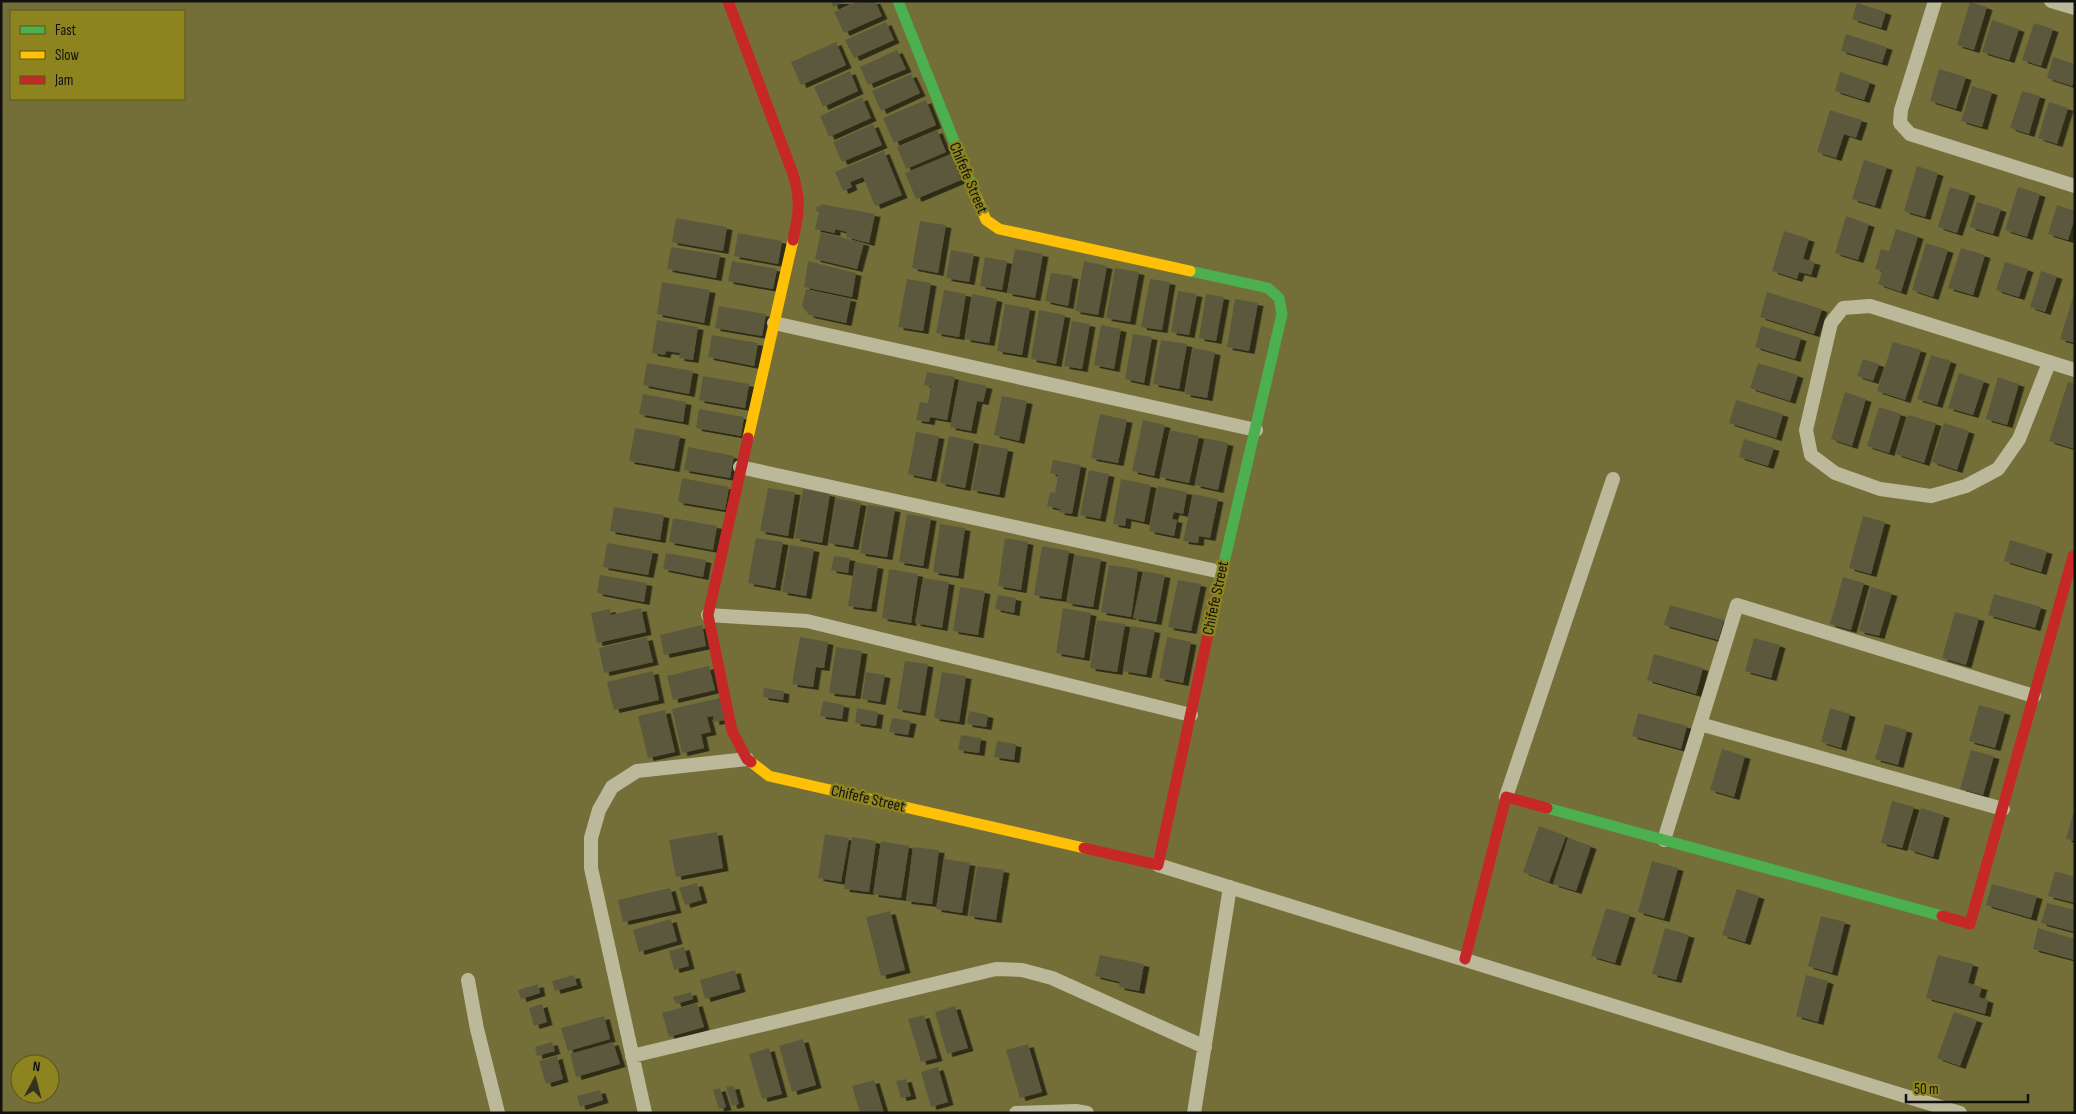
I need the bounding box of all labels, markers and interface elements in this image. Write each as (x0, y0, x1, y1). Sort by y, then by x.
legend (10, 10, 185, 100)
text: Fast (55, 21, 77, 40)
text: Slow (55, 46, 79, 65)
text: Jam (54, 71, 73, 90)
street label: Chifefe Street (945, 140, 992, 216)
street label: Chifefe Street (1199, 559, 1233, 637)
street label: Chifefe Street (829, 781, 907, 817)
north arrow (10, 1054, 60, 1104)
text: N (32, 1058, 41, 1075)
scale bar (1906, 1072, 2028, 1104)
text: 50 m (1914, 1080, 1939, 1099)

